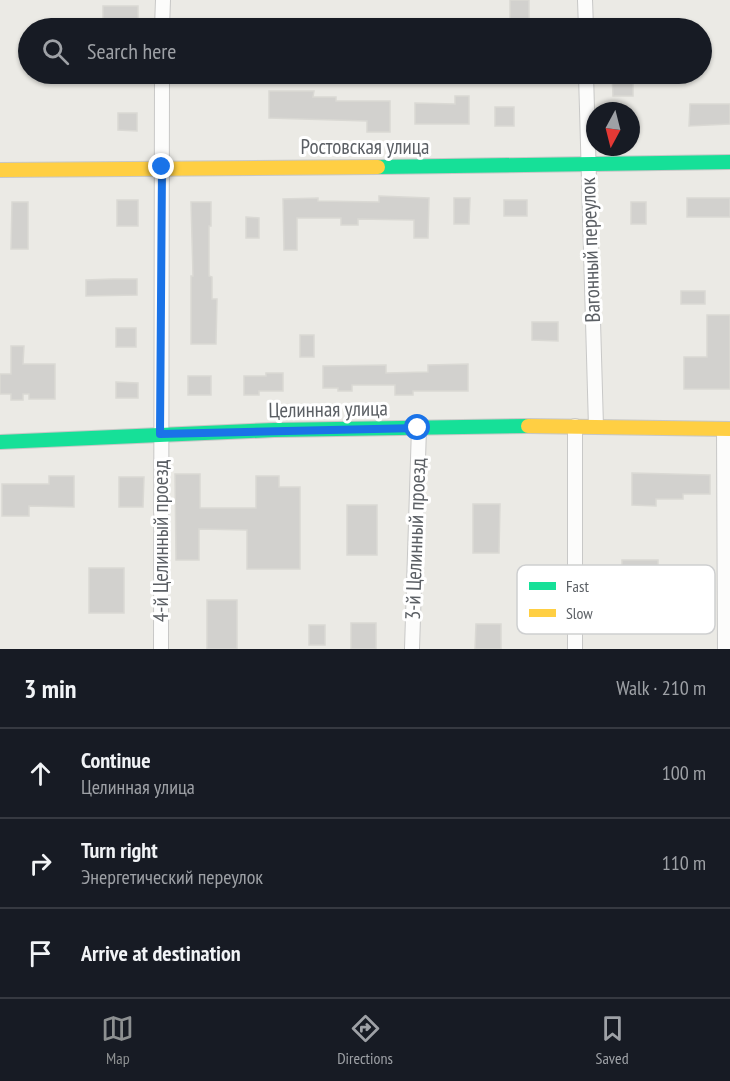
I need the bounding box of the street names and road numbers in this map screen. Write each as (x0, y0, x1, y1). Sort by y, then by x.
street label: Ростовская улица (301, 133, 429, 160)
street label: Вагонный переулок (574, 177, 606, 323)
street label: Целинная улица (268, 394, 388, 424)
street label: 3-й Целинный проезд (399, 457, 431, 621)
street label: 4-й Целинный проезд (147, 460, 174, 622)

